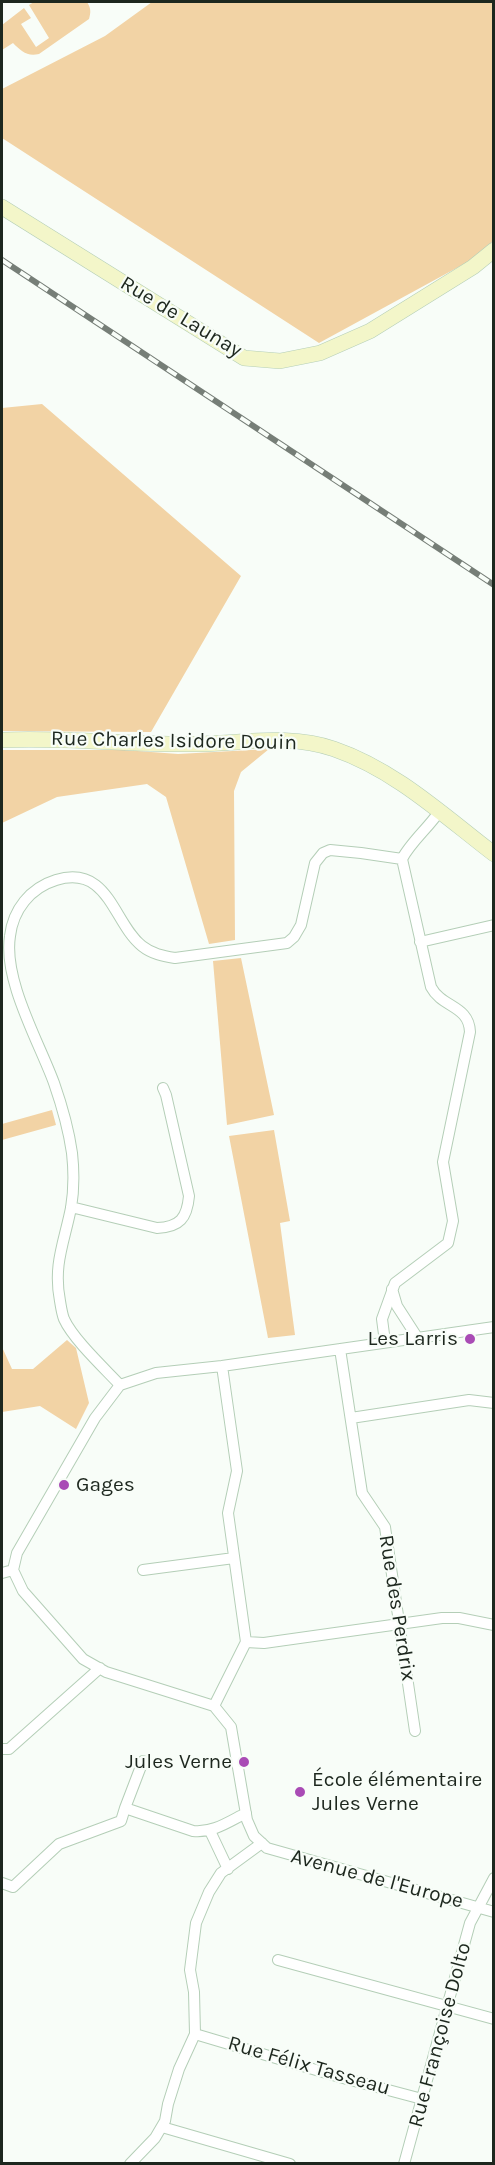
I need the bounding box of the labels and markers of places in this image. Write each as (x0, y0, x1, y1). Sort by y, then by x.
place label: Les Larris (368, 1326, 458, 1352)
marker: Les Larris (463, 1332, 477, 1346)
place label: Gages (76, 1472, 135, 1498)
marker: Gages (57, 1478, 71, 1492)
place label: Jules Verne (125, 1749, 232, 1775)
marker: Jules Verne (237, 1755, 251, 1769)
place label: École élémentaire Jules Verne (312, 1767, 482, 1817)
marker: École élémentaire Jules Verne (293, 1785, 307, 1799)

